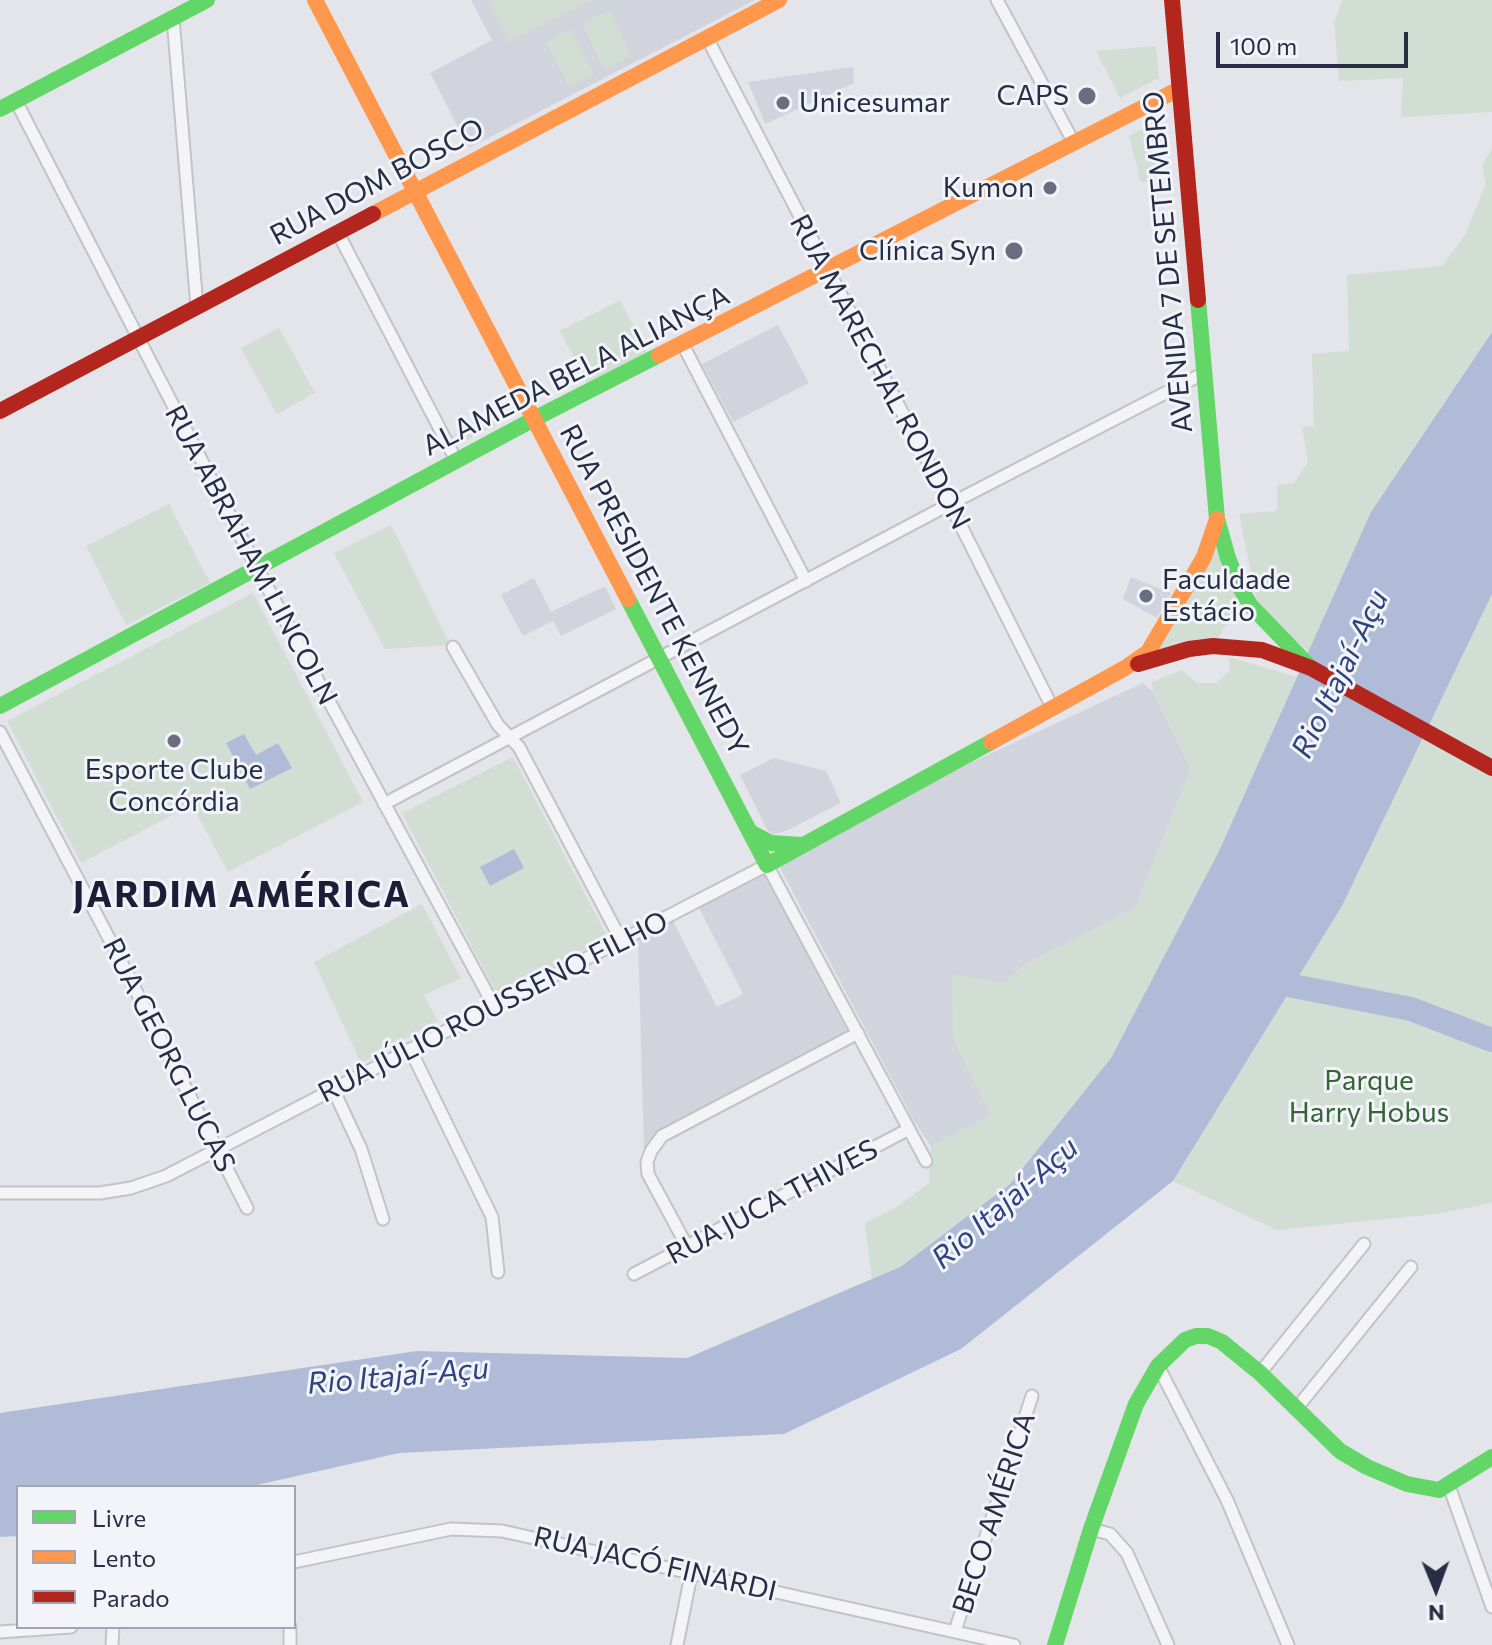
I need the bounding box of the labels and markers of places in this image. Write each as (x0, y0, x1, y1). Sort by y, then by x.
place label: CAPS (997, 79, 1069, 113)
marker: CAPS (1076, 85, 1098, 107)
place label: Unicesumar (799, 86, 950, 120)
marker: Unicesumar (774, 94, 792, 112)
place label: Kumon (943, 171, 1034, 205)
marker: Kumon (1041, 179, 1059, 197)
place label: Clínica Syn (859, 234, 996, 268)
marker: Clínica Syn (1003, 240, 1025, 262)
place label: Faculdade Estácio (1162, 563, 1290, 629)
marker: Faculdade Estácio (1137, 587, 1155, 605)
marker: Esporte Clube Concórdia (165, 732, 183, 750)
place label: Esporte Clube Concórdia (85, 753, 263, 819)

